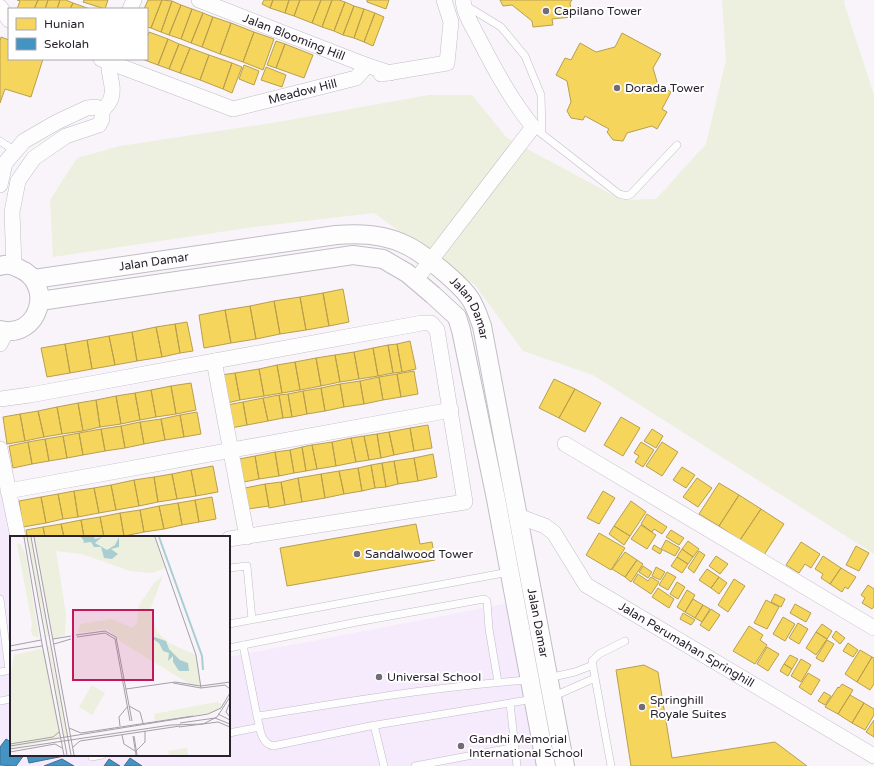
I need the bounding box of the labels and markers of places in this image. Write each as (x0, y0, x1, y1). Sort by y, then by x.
place label: Capilano Tower (554, 4, 642, 18)
marker: Capilano Tower (541, 6, 551, 16)
place label: Dorada Tower (625, 81, 705, 95)
marker: Dorada Tower (612, 83, 622, 93)
place label: Sandalwood Tower (365, 547, 473, 561)
marker: Sandalwood Tower (352, 549, 362, 559)
place label: Universal School (387, 670, 481, 684)
marker: Universal School (374, 672, 384, 682)
place label: Springhill Royale Suites (650, 693, 727, 721)
marker: Springhill Royale Suites (637, 702, 647, 712)
place label: Gandhi Memorial International School (469, 732, 583, 760)
marker: Gandhi Memorial International School (456, 741, 466, 751)

